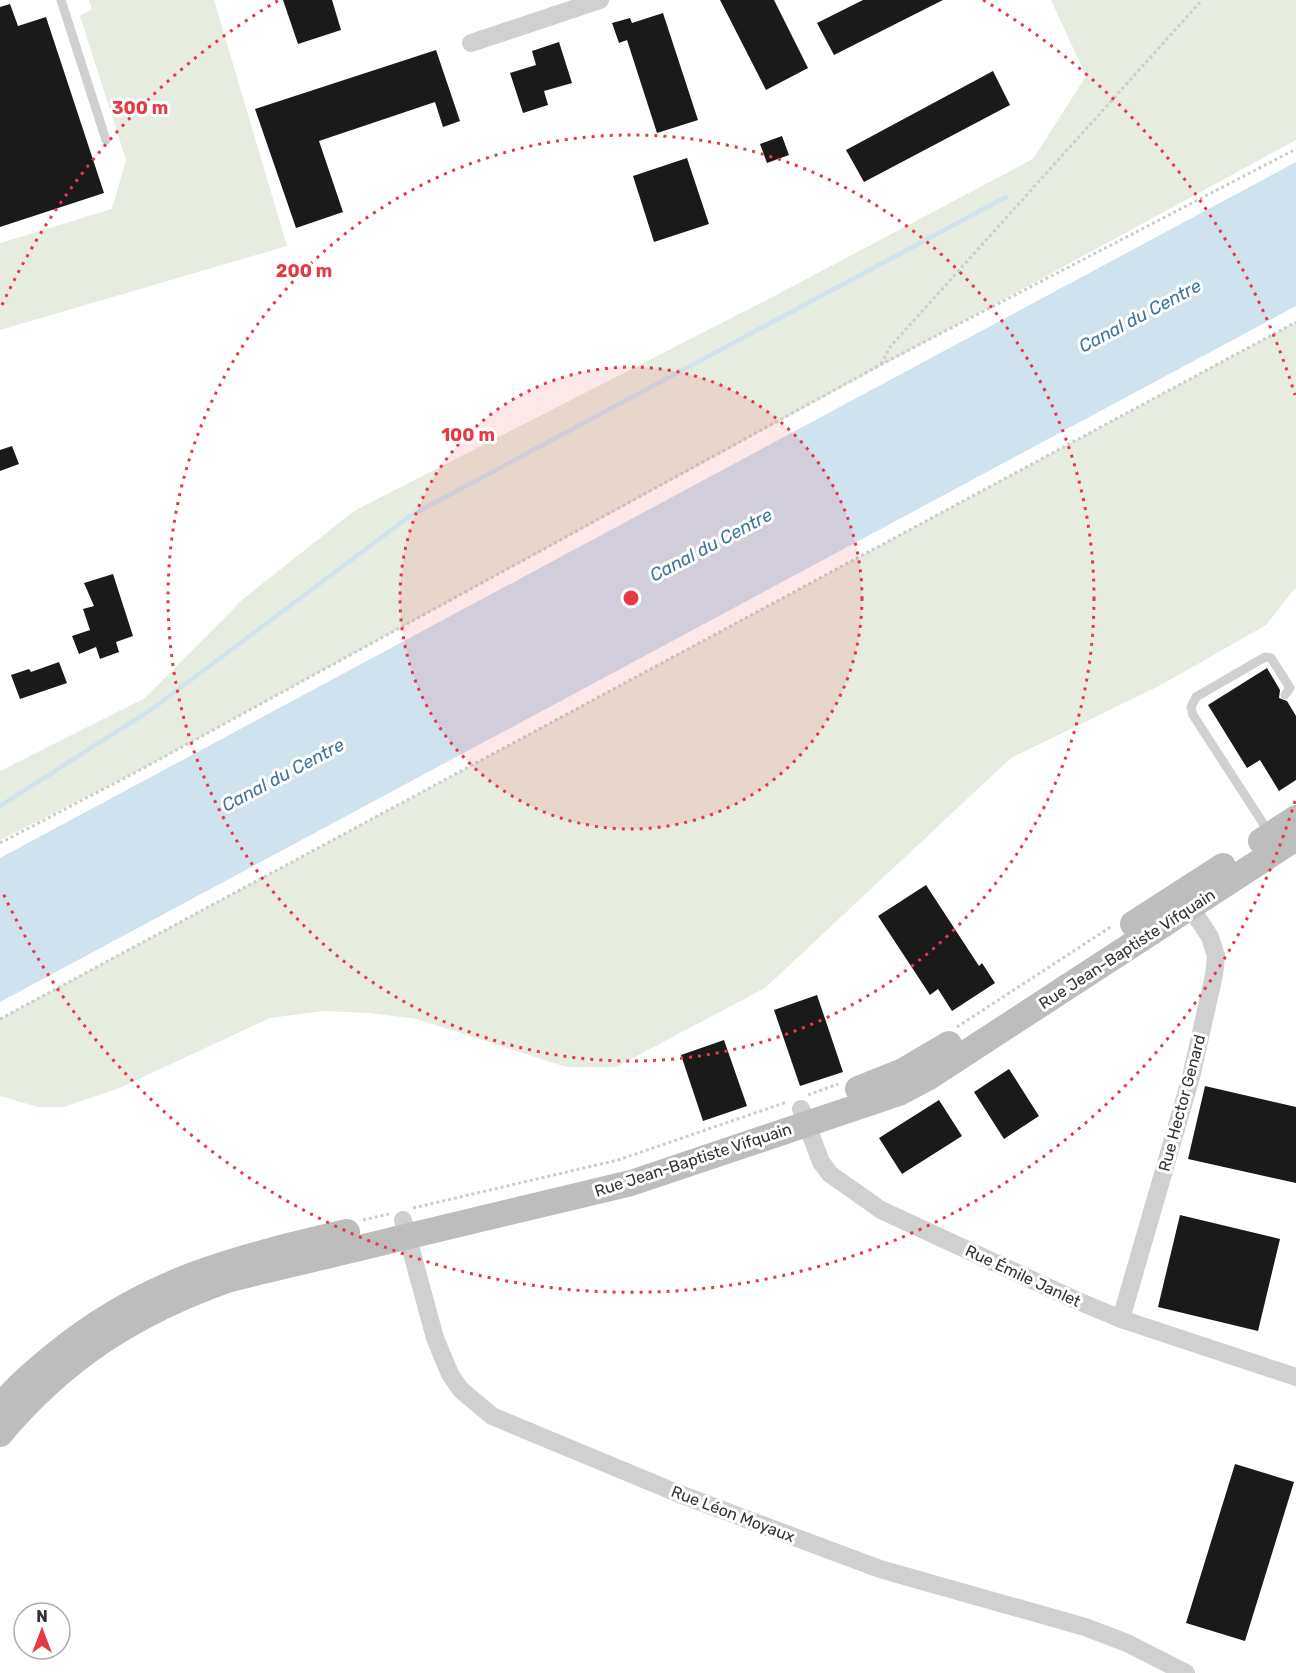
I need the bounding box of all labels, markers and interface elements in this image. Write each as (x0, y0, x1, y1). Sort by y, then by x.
text: 300 m (112, 97, 168, 119)
text: 200 m (276, 260, 332, 282)
water label: Canal du Centre (1075, 275, 1205, 357)
text: 100 m (441, 424, 495, 446)
water label: Canal du Centre (646, 504, 776, 586)
centre of rings (621, 588, 641, 608)
water label: Canal du Centre (218, 734, 348, 816)
street label: Rue Jean-Baptiste Vifquain (1035, 885, 1219, 1013)
street label: Rue Hector Genard (1155, 1032, 1209, 1174)
street label: Rue Jean-Baptiste Vifquain (592, 1119, 794, 1201)
street label: Rue Émile Janlet (962, 1241, 1084, 1311)
street label: Rue Léon Moyaux (669, 1482, 798, 1546)
north arrow (12, 1601, 72, 1661)
text: N (36, 1607, 48, 1626)

